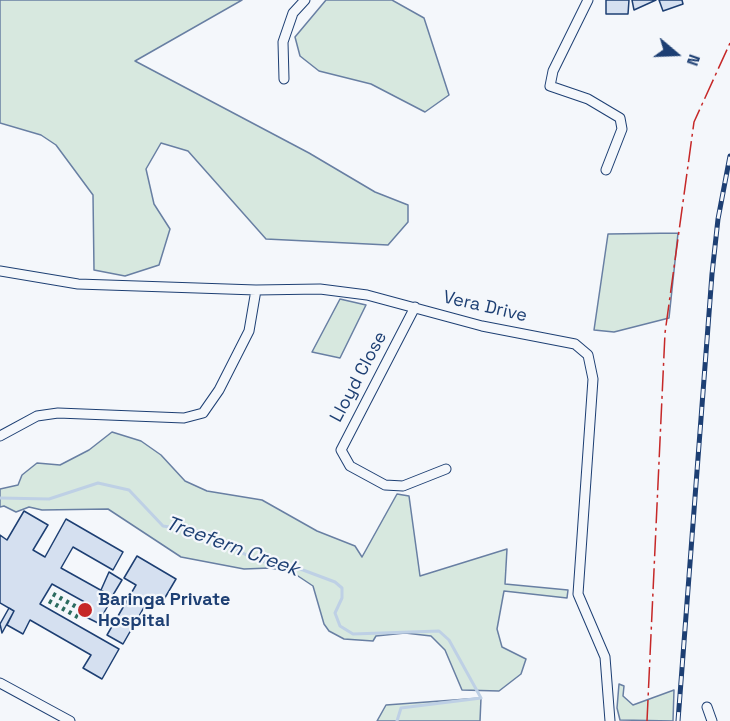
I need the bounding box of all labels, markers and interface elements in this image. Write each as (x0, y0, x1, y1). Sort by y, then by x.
north arrow (646, 24, 706, 84)
text: N (682, 52, 705, 69)
street label: Vera Drive (441, 287, 529, 327)
street label: Lloyd Close (326, 328, 392, 426)
water label: Treefern Creek (162, 512, 302, 582)
place label: Baringa Private Hospital (98, 589, 230, 632)
marker: Baringa Private Hospital (76, 601, 94, 619)

